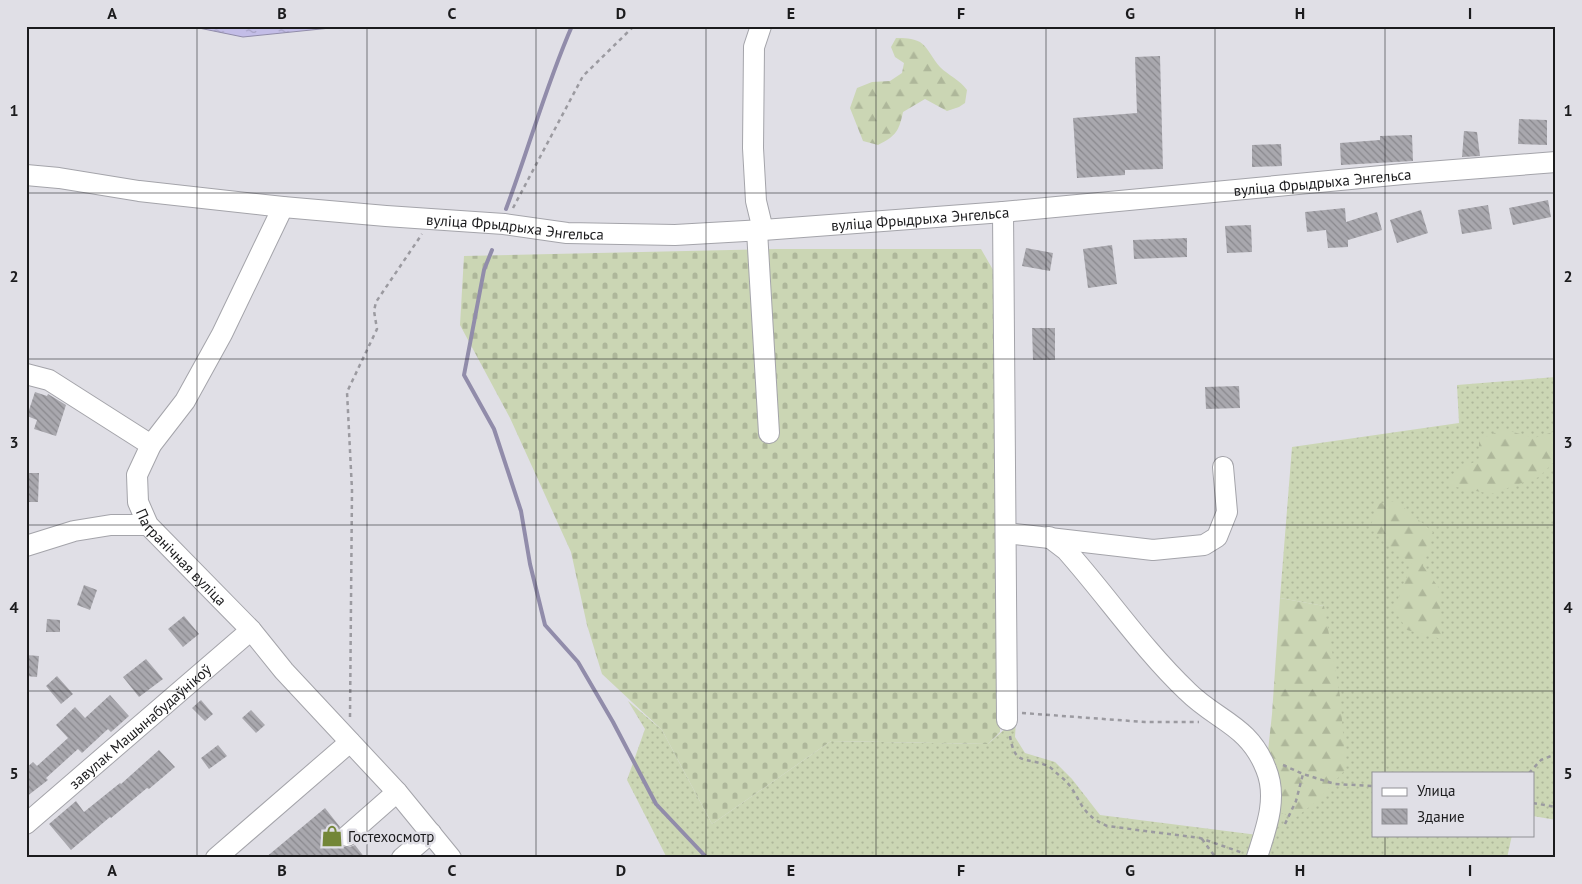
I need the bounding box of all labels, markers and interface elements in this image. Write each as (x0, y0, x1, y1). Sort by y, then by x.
text: A (107, 3, 117, 23)
text: B (277, 3, 287, 23)
text: C (448, 3, 457, 23)
text: D (616, 3, 626, 23)
text: E (787, 3, 795, 23)
text: F (957, 3, 965, 23)
text: G (1125, 3, 1135, 23)
text: H (1295, 3, 1305, 23)
text: I (1468, 3, 1472, 23)
text: 1 (9, 100, 19, 120)
text: 1 (1563, 100, 1573, 120)
street label: вуліца Фрыдрыха Энгельса (1233, 164, 1412, 200)
street label: вуліца Фрыдрыха Энгельса (830, 202, 1010, 234)
street label: вуліца Фрыдрыха Энгельса (426, 209, 604, 243)
text: 2 (9, 266, 19, 286)
text: 2 (1563, 266, 1573, 286)
text: 3 (9, 432, 19, 452)
text: 3 (1563, 432, 1573, 452)
street label: Пагранічная вуліца (132, 505, 231, 609)
text: 4 (9, 597, 19, 617)
text: 4 (1563, 597, 1573, 617)
street label: завулак Машынабудаўнікоў (65, 660, 215, 793)
text: 5 (9, 763, 19, 783)
text: 5 (1563, 763, 1573, 783)
legend (1372, 772, 1534, 836)
text: Улица (1417, 781, 1455, 800)
text: Здание (1417, 807, 1465, 826)
shop icon: Гостехосмотр (319, 823, 345, 849)
place label: Гостехосмотр (348, 827, 434, 846)
text: A (107, 860, 117, 880)
text: B (277, 860, 287, 880)
text: C (448, 860, 457, 880)
text: D (616, 860, 626, 880)
text: E (787, 860, 795, 880)
text: F (957, 860, 965, 880)
text: G (1125, 860, 1135, 880)
text: H (1295, 860, 1305, 880)
text: I (1468, 860, 1472, 880)

